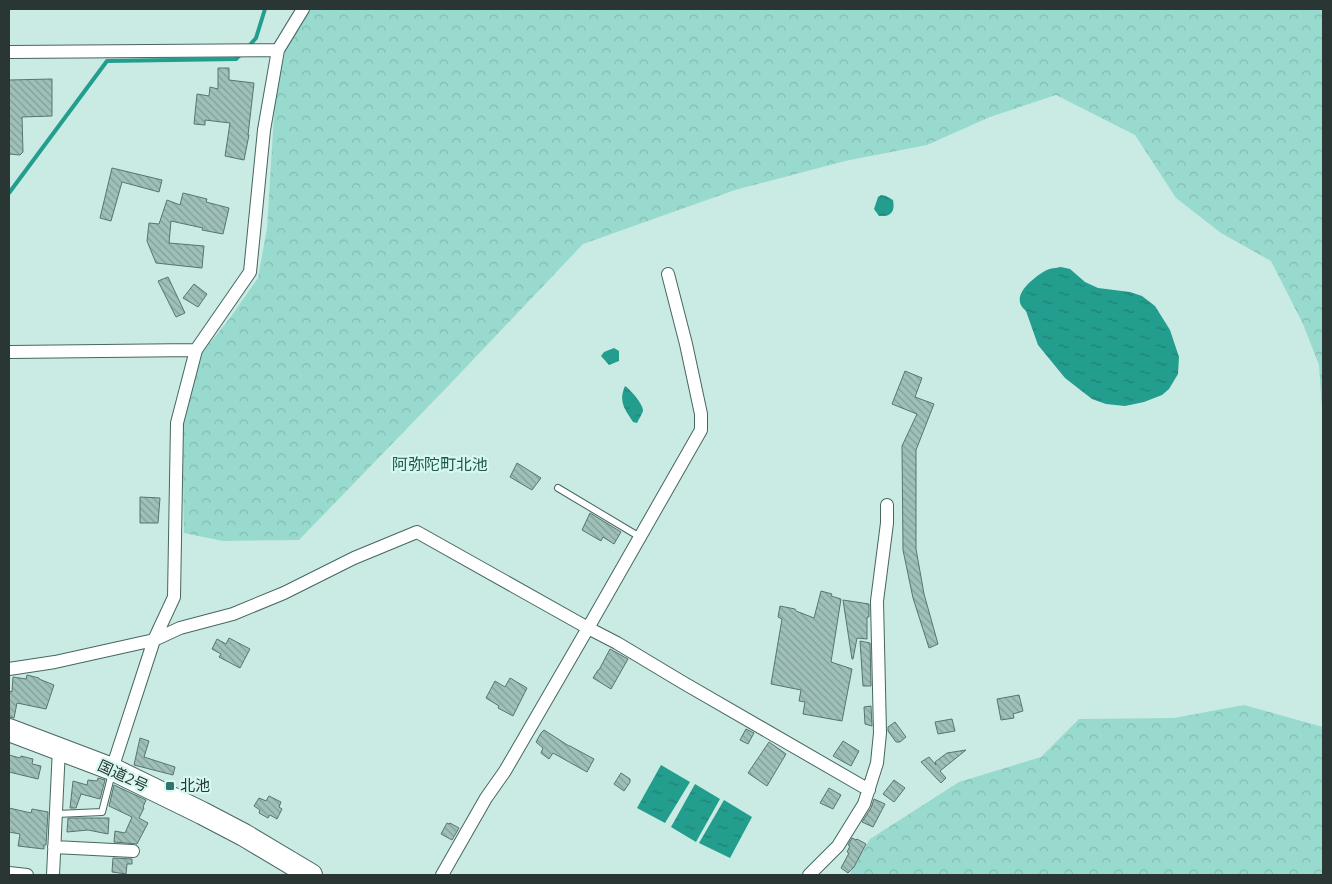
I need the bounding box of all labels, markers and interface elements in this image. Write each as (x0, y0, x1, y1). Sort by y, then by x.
district label: 阿弥陀町北池 (392, 453, 488, 475)
street label: 国道2号 (95, 755, 152, 795)
place label: 北池 (180, 775, 210, 795)
marker: 北池 (164, 780, 176, 792)

